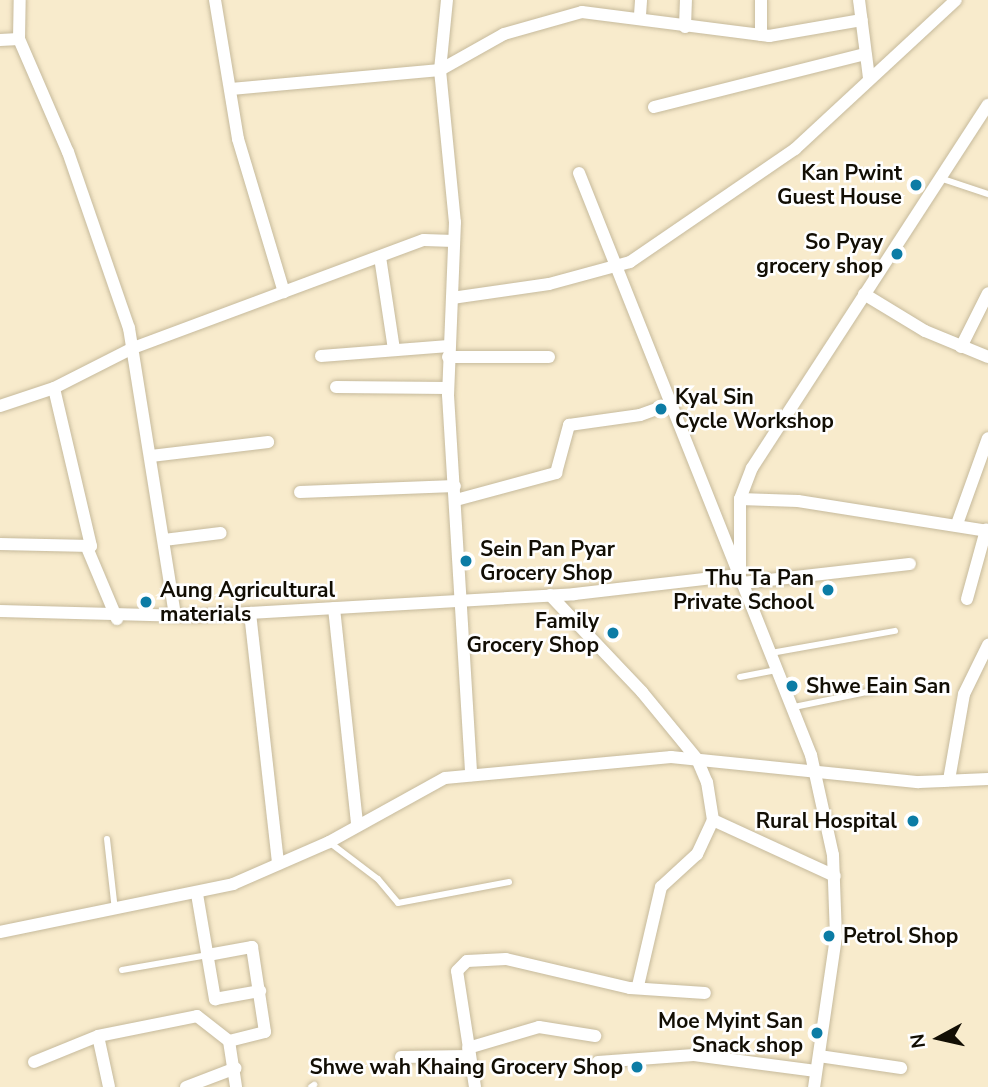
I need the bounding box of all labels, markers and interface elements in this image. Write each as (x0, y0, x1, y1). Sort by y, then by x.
place label: Kan Pwint Guest House (777, 160, 902, 210)
marker: Kan Pwint Guest House (908, 177, 924, 193)
place label: So Pyay grocery shop (756, 229, 883, 279)
marker: So Pyay grocery shop (889, 246, 905, 262)
place label: Kyal Sin Cycle Workshop (675, 384, 834, 434)
marker: Kyal Sin Cycle Workshop (653, 401, 669, 417)
place label: Sein Pan Pyar Grocery Shop (480, 536, 615, 586)
marker: Sein Pan Pyar Grocery Shop (458, 553, 474, 569)
place label: Thu Ta Pan Private School (673, 565, 814, 615)
place label: Aung Agricultural materials (160, 577, 335, 627)
marker: Thu Ta Pan Private School (820, 582, 836, 598)
marker: Aung Agricultural materials (138, 594, 154, 610)
place label: Family Grocery Shop (466, 608, 599, 658)
marker: Family Grocery Shop (605, 625, 621, 641)
place label: Shwe Eain San (806, 673, 950, 699)
marker: Shwe Eain San (784, 678, 800, 694)
place label: Rural Hospital (756, 808, 897, 834)
marker: Rural Hospital (903, 811, 923, 831)
place label: Petrol Shop (843, 923, 958, 949)
marker: Petrol Shop (821, 928, 837, 944)
north arrow (904, 1003, 974, 1073)
place label: Moe Myint San Snack shop (658, 1008, 803, 1058)
marker: Moe Myint San Snack shop (809, 1025, 825, 1041)
text: N (904, 1032, 932, 1050)
place label: Shwe wah Khaing Grocery Shop (309, 1054, 623, 1080)
marker: Shwe wah Khaing Grocery Shop (629, 1059, 645, 1075)

